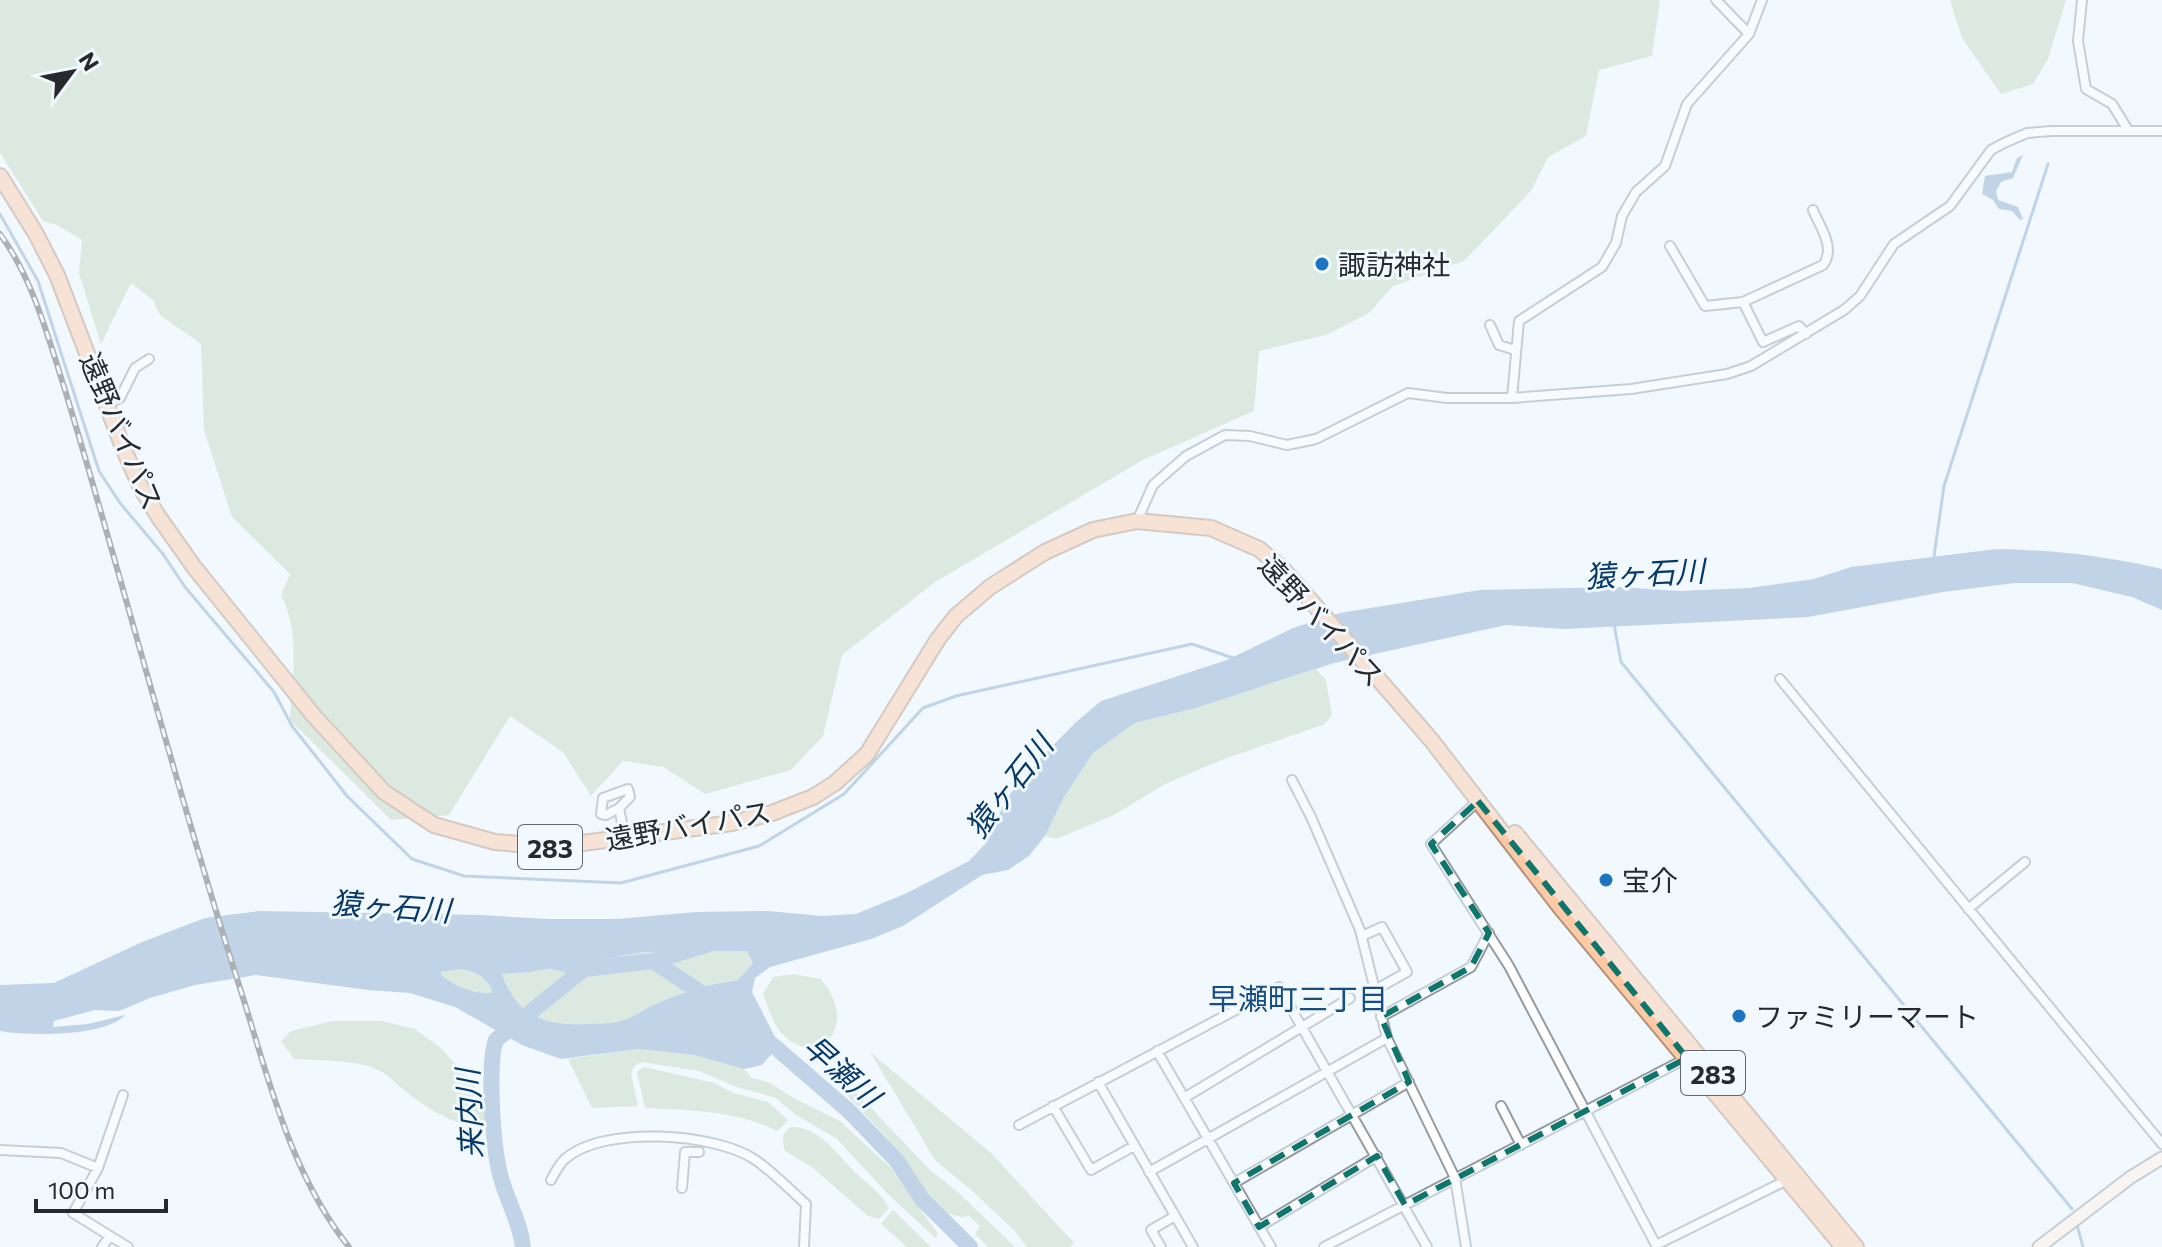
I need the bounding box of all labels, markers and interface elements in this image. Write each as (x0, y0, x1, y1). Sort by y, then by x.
north arrow (32, 32, 112, 112)
text: N (74, 47, 105, 75)
place label: 諏訪神社 (1338, 247, 1450, 281)
marker: 諏訪神社 (1313, 255, 1331, 273)
street label: 遠野バイパス (74, 347, 170, 515)
street label: 遠野バイパス (1252, 547, 1392, 693)
water label: 猿ヶ石川 (1584, 550, 1709, 594)
water label: 猿ヶ石川 (956, 724, 1061, 844)
street label: 遠野バイパス (603, 794, 773, 856)
road number: 283 (518, 825, 582, 869)
place label: 宝介 (1622, 863, 1678, 897)
marker: 宝介 (1597, 871, 1615, 889)
water label: 猿ヶ石川 (330, 882, 455, 928)
district label: 早瀬町三丁目 (1208, 979, 1388, 1016)
place label: ファミリーマート (1755, 999, 1979, 1033)
marker: ファミリーマート (1730, 1007, 1748, 1025)
water label: 早瀬川 (797, 1026, 891, 1116)
road number: 283 (1681, 1051, 1745, 1095)
water label: 来内川 (447, 1065, 489, 1160)
scale bar (36, 1163, 166, 1213)
text: 100 m (48, 1175, 115, 1204)

